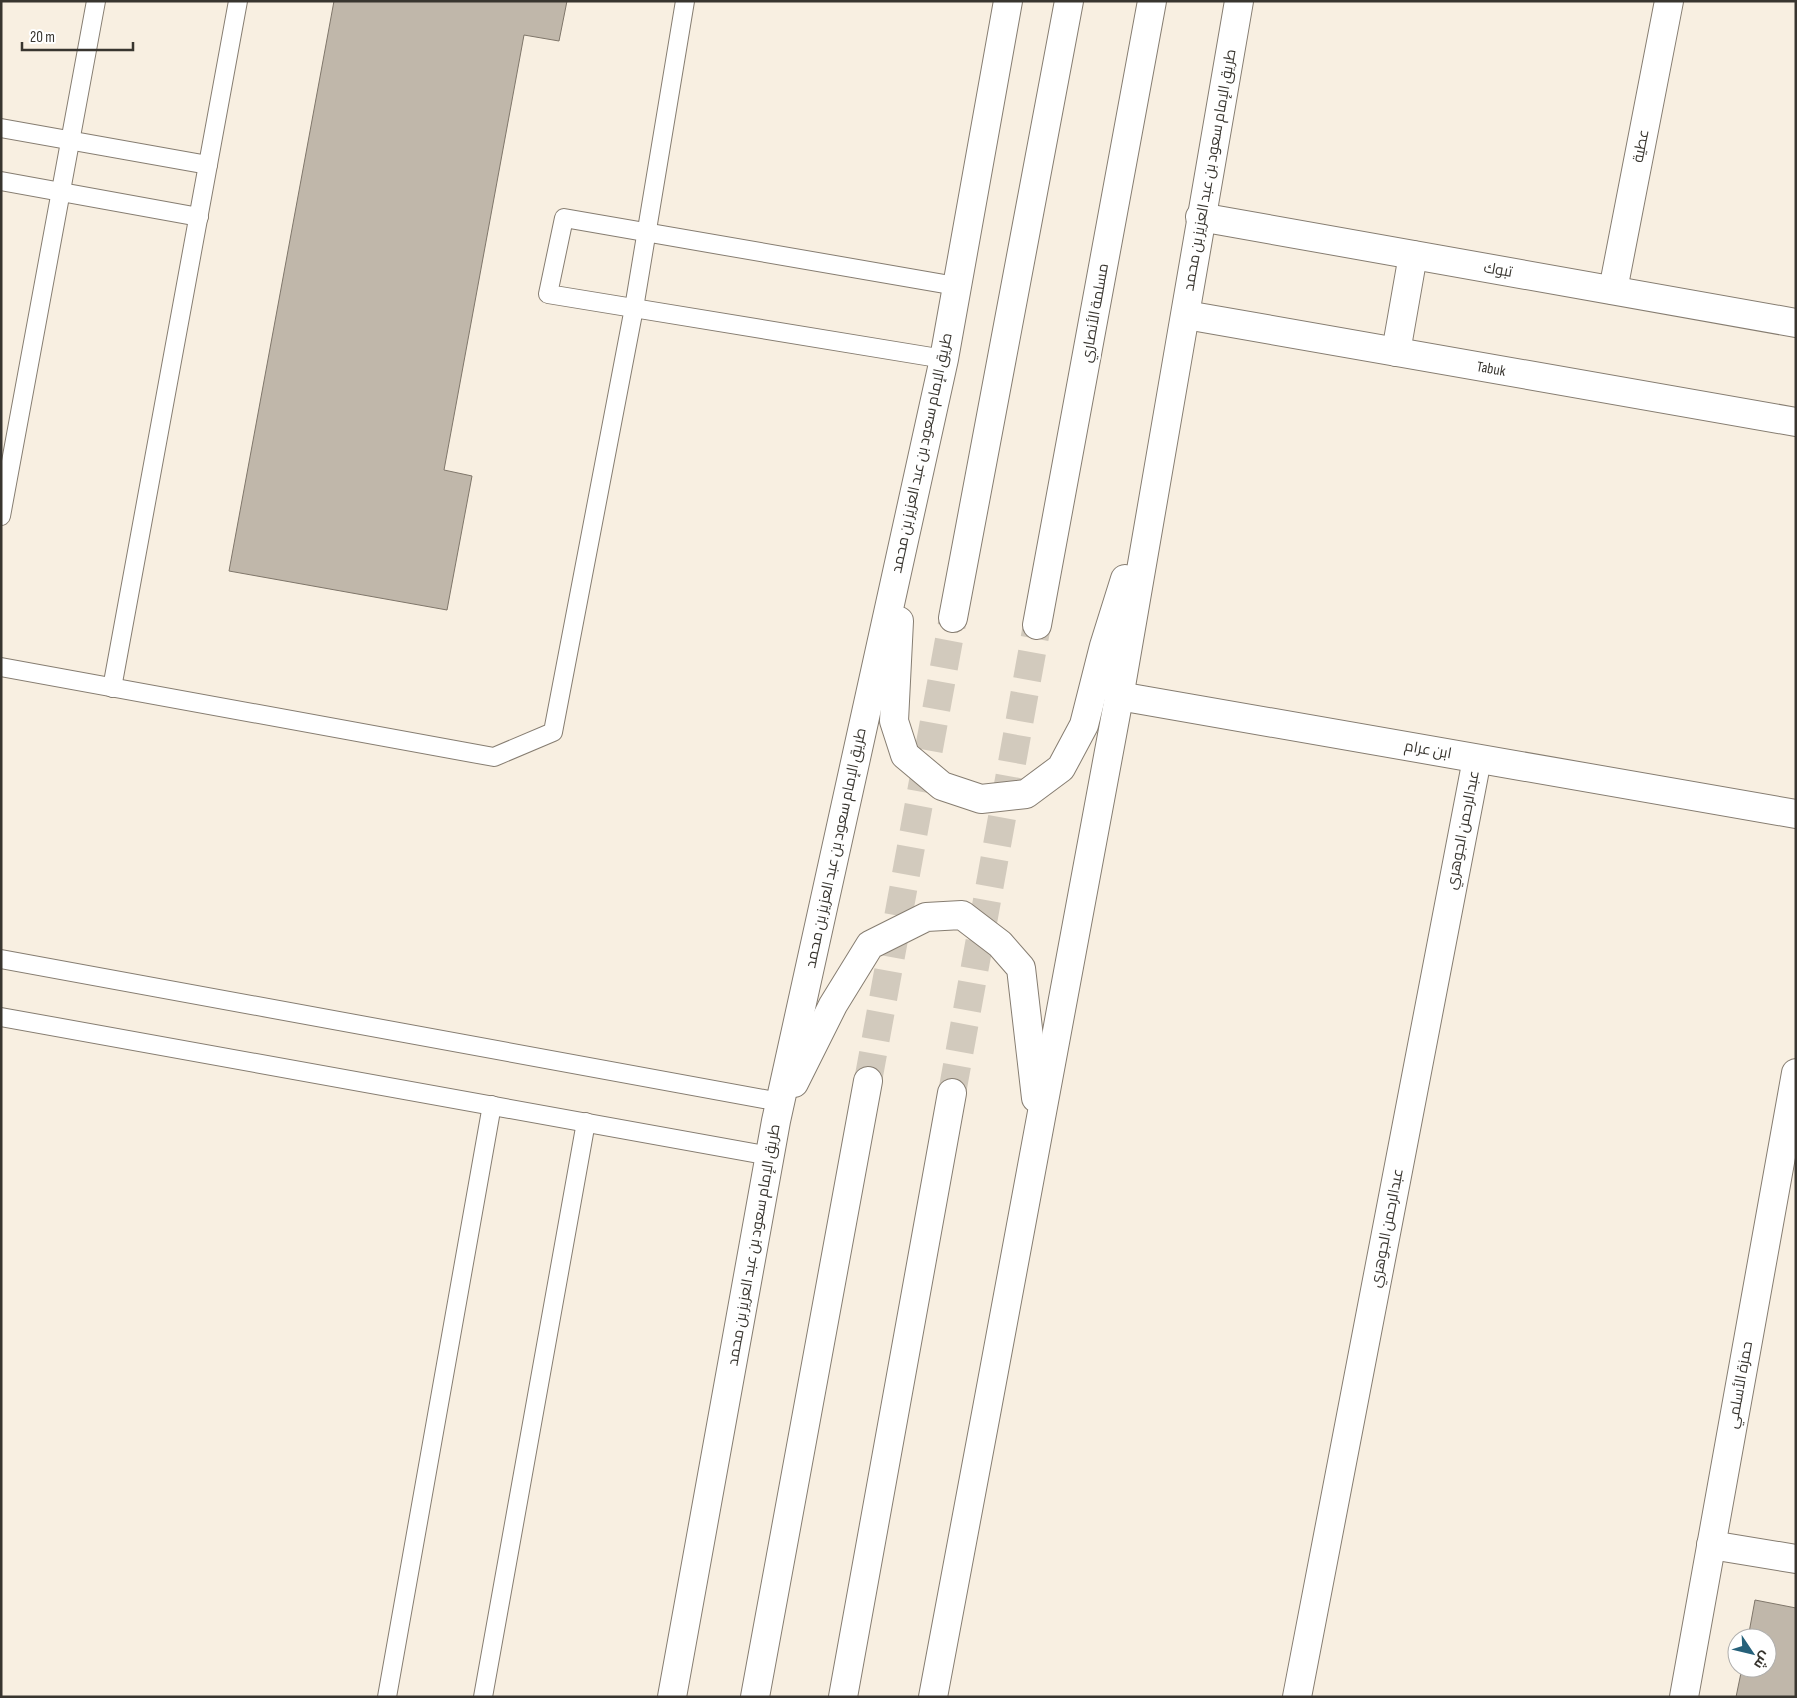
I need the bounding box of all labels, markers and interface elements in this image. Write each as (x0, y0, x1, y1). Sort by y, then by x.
scale bar (22, 20, 134, 52)
text: 20 m (30, 28, 55, 47)
street label: طريق الإمام سعود بن عبد العزيز بن محمد (1179, 48, 1241, 292)
street label: عطية (1629, 128, 1653, 164)
street label: تبوك (1482, 258, 1514, 282)
street label: مسلمة الأنصاري (1077, 262, 1115, 365)
street label: طريق الإمام سعود بن عبد العزيز بن محمد (887, 331, 957, 575)
street label: Tabuk (1475, 357, 1507, 381)
street label: طريق الإمام سعود بن عبد العزيز بن محمد (801, 726, 871, 970)
street label: ابن عرام (1403, 737, 1453, 763)
street label: عبدالرحمن الجوهري (1442, 769, 1486, 892)
street label: طريق الإمام سعود بن عبد العزيز بن محمد (723, 1123, 785, 1367)
street label: عبدالرحمن الجوهري (1366, 1167, 1410, 1290)
street label: حمزة الأسلمي (1723, 1340, 1759, 1430)
north arrow (1727, 1628, 1777, 1678)
text: ش (1750, 1648, 1774, 1672)

